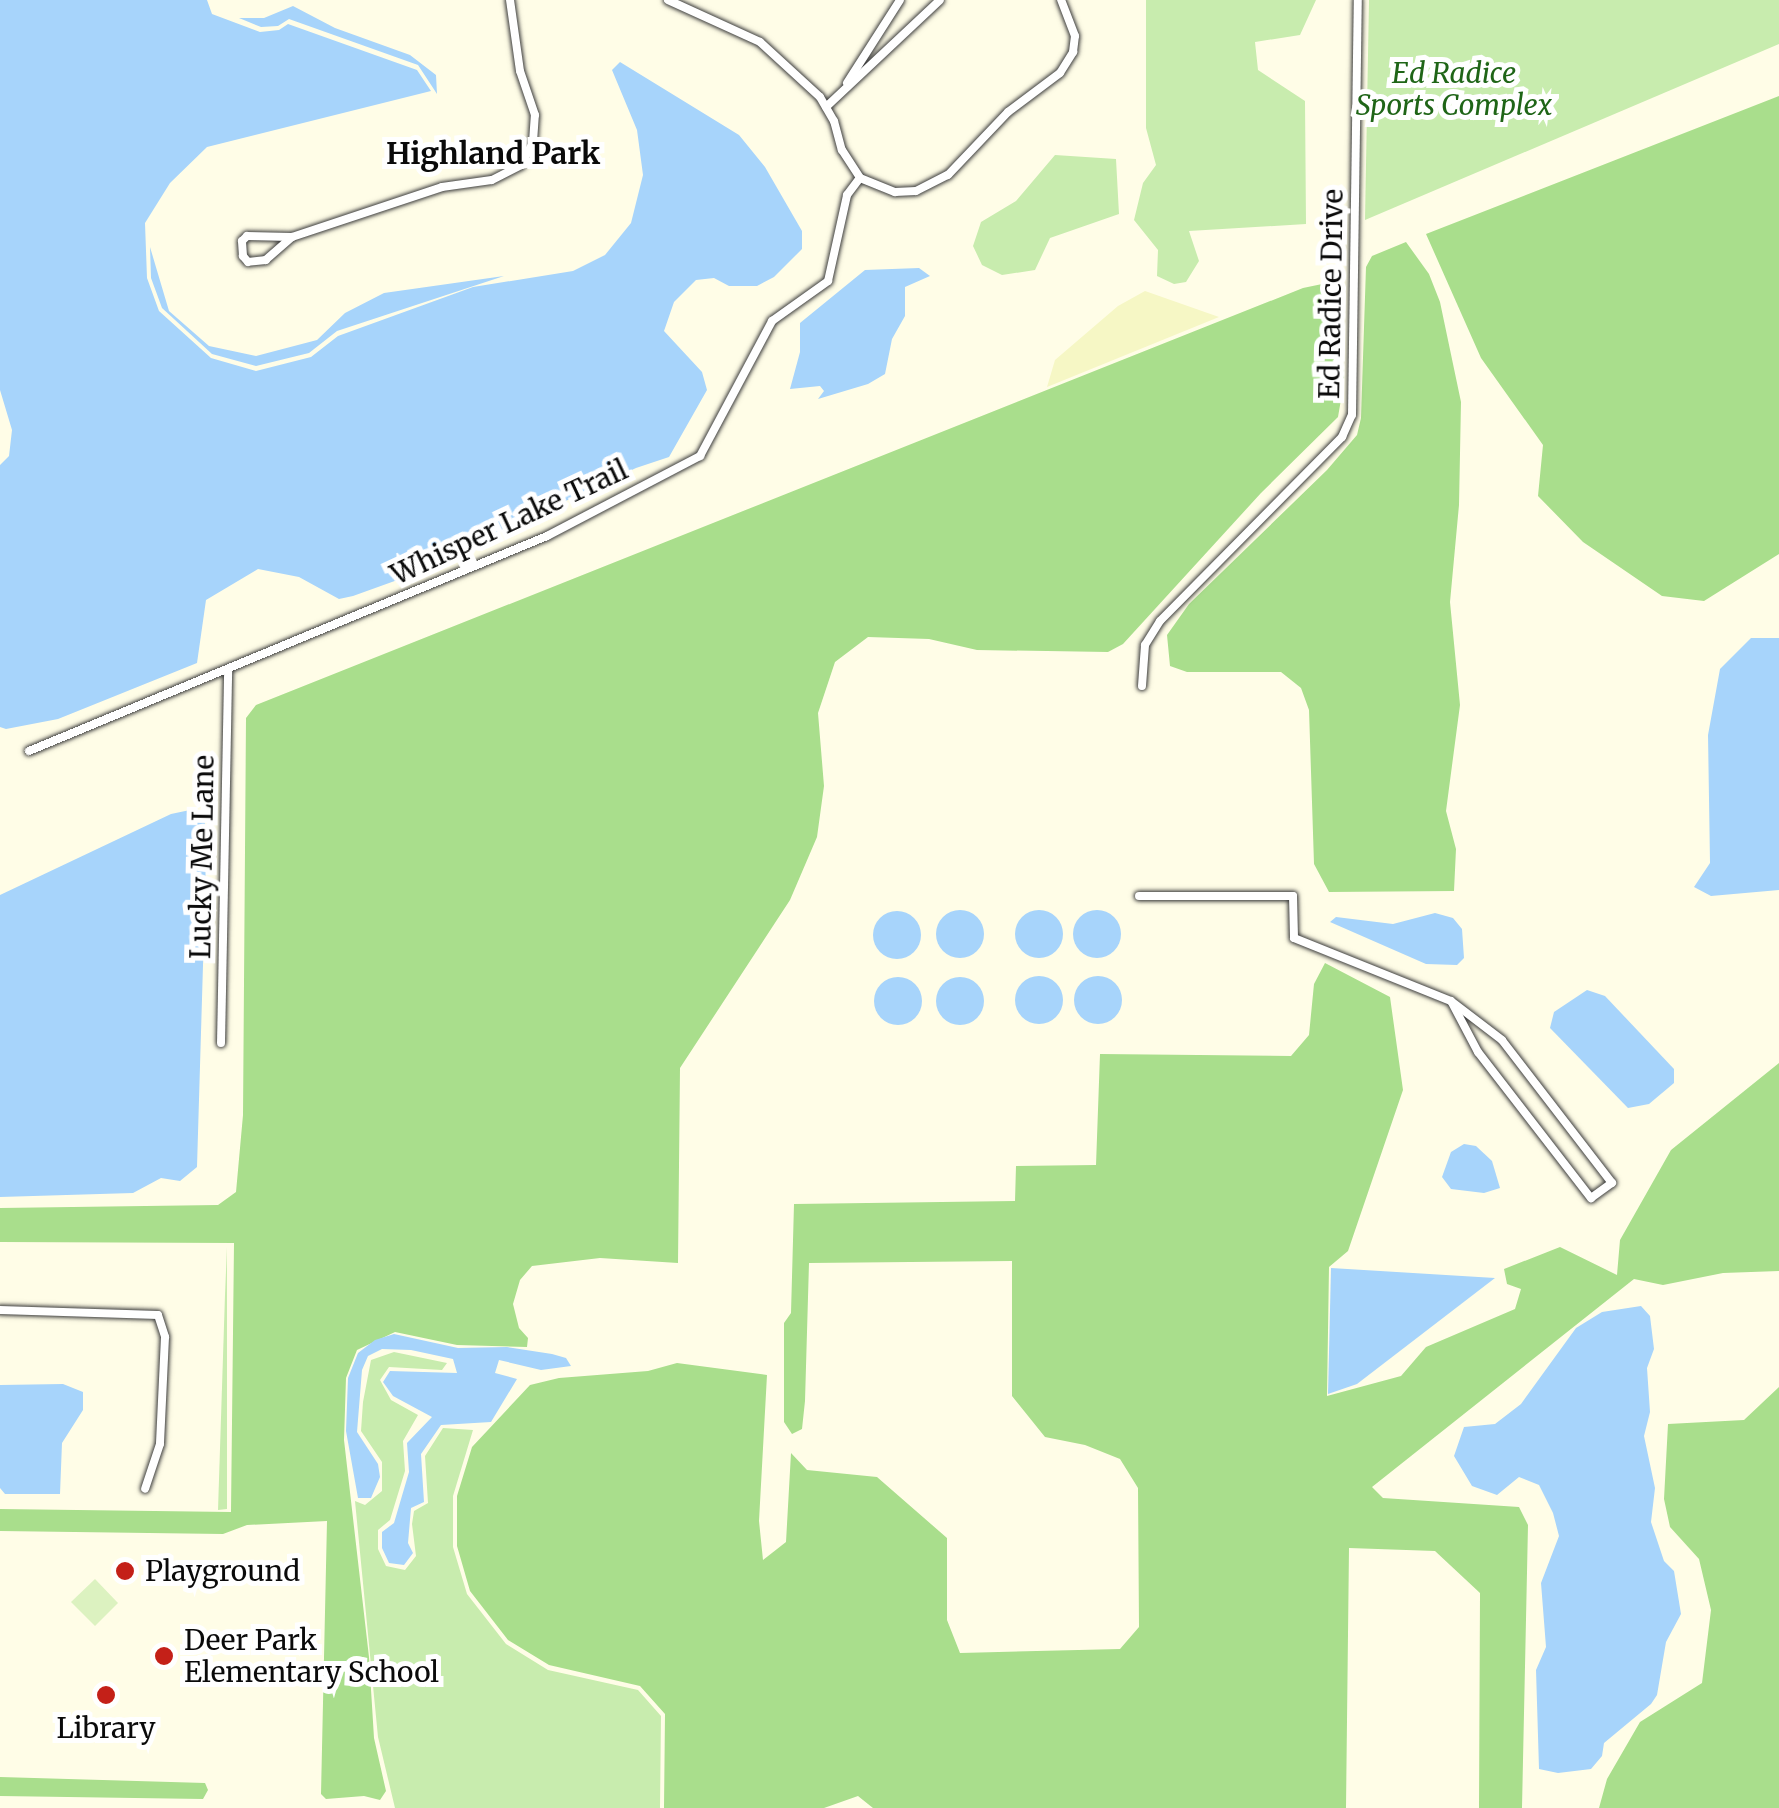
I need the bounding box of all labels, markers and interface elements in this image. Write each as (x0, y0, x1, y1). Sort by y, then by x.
park label: Ed Radice Sports Complex (1356, 56, 1552, 122)
district label: Highland Park (386, 135, 600, 171)
street label: Ed Radice Drive (1312, 189, 1350, 399)
street label: Whisper Lake Trail (385, 452, 633, 592)
street label: Lucky Me Lane (183, 755, 221, 959)
place label: Playground (145, 1554, 300, 1588)
marker: Playground (114, 1560, 136, 1582)
place label: Deer Park Elementary School (184, 1623, 439, 1689)
marker: Deer Park Elementary School (153, 1645, 175, 1667)
marker: Library (95, 1684, 117, 1706)
place label: Library (56, 1711, 156, 1745)

